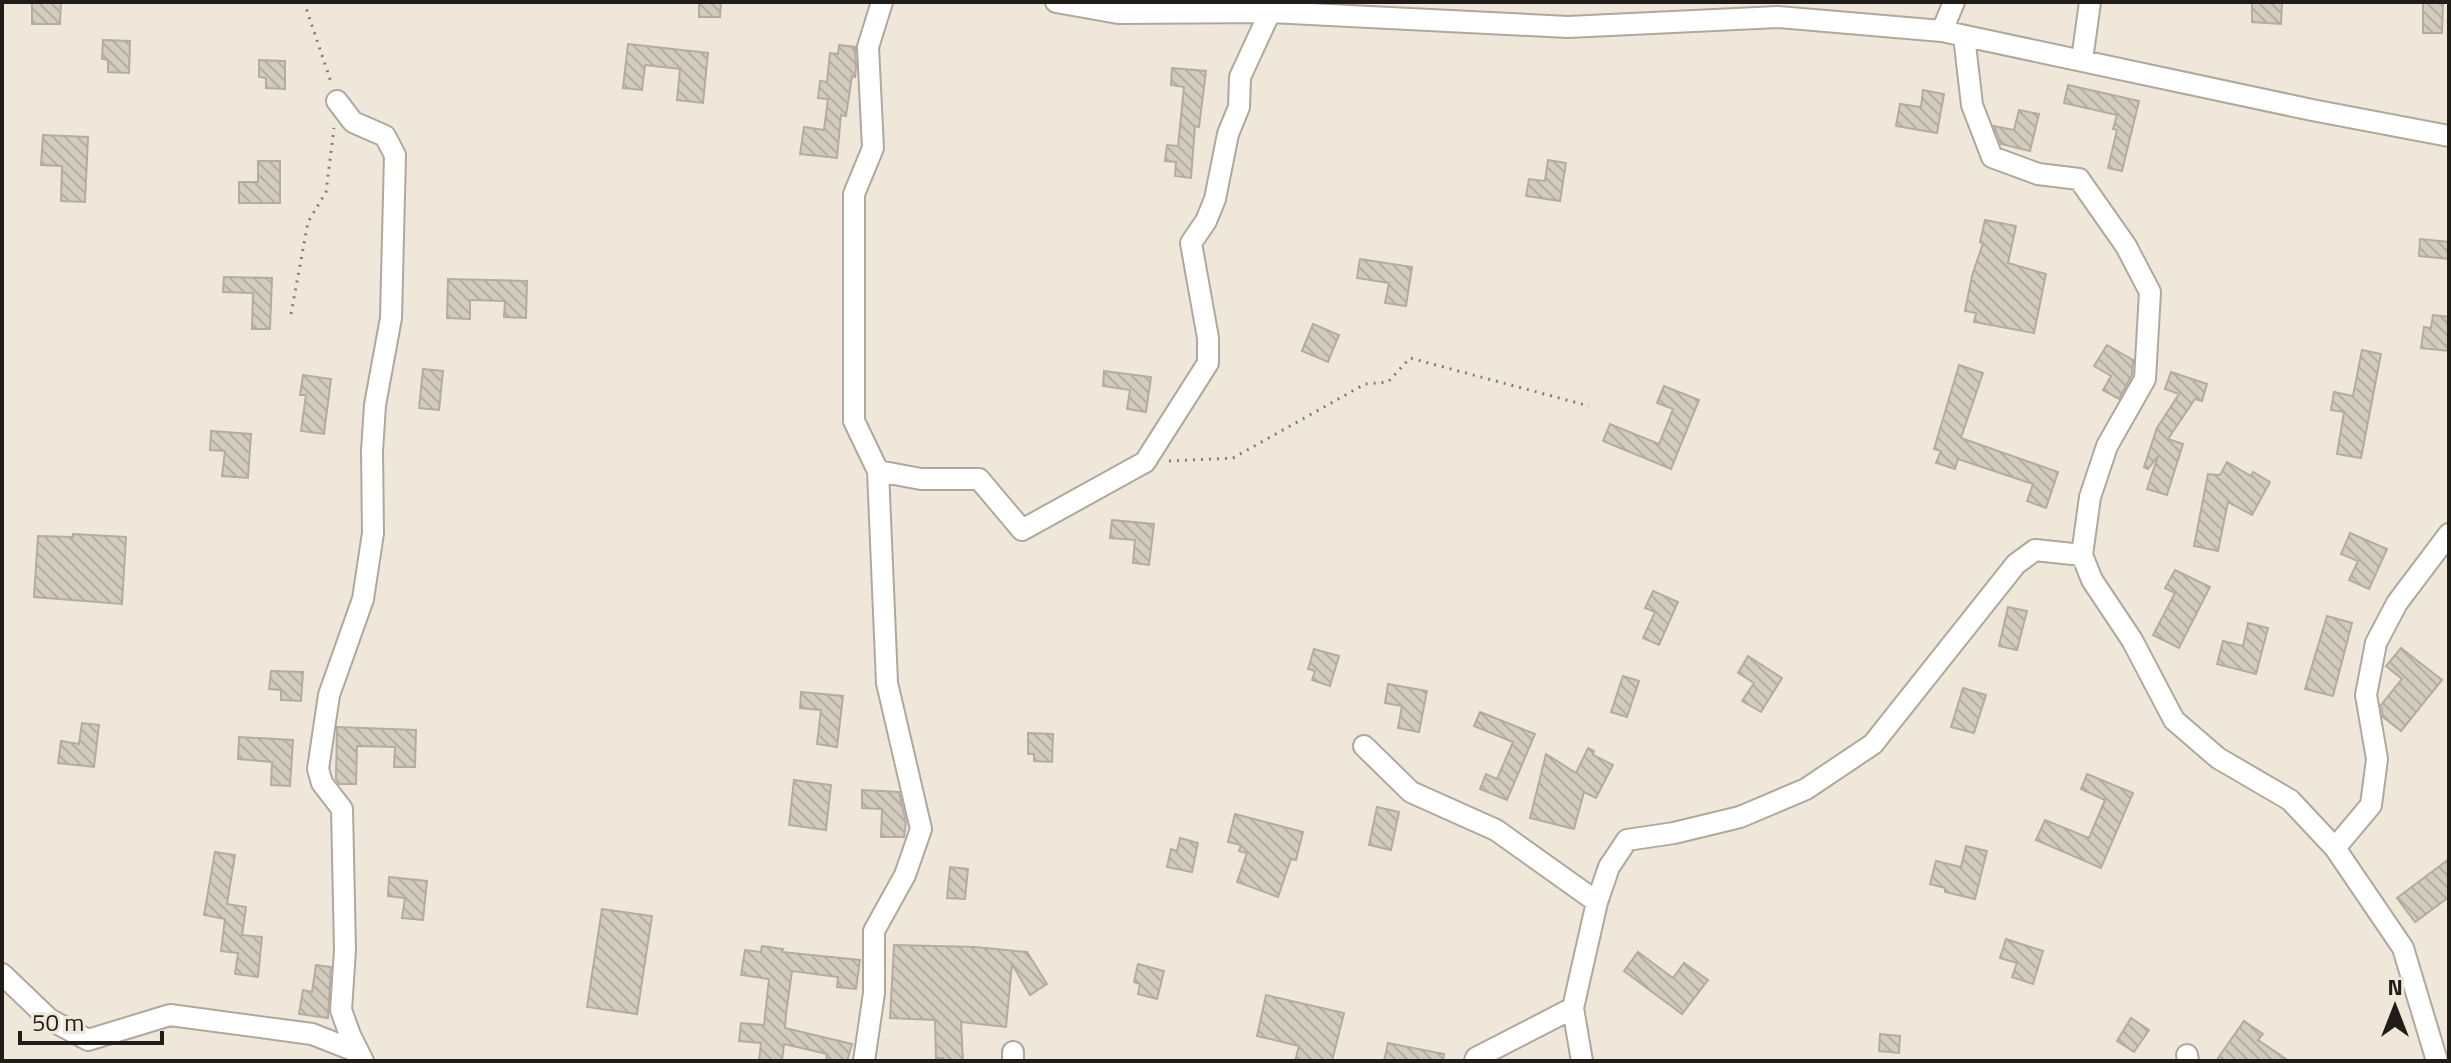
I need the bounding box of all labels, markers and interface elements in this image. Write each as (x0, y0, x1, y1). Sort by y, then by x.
north arrow (2355, 967, 2435, 1047)
text: N (2387, 970, 2403, 1004)
scale bar (20, 995, 162, 1045)
text: 50 m (32, 1004, 84, 1040)

